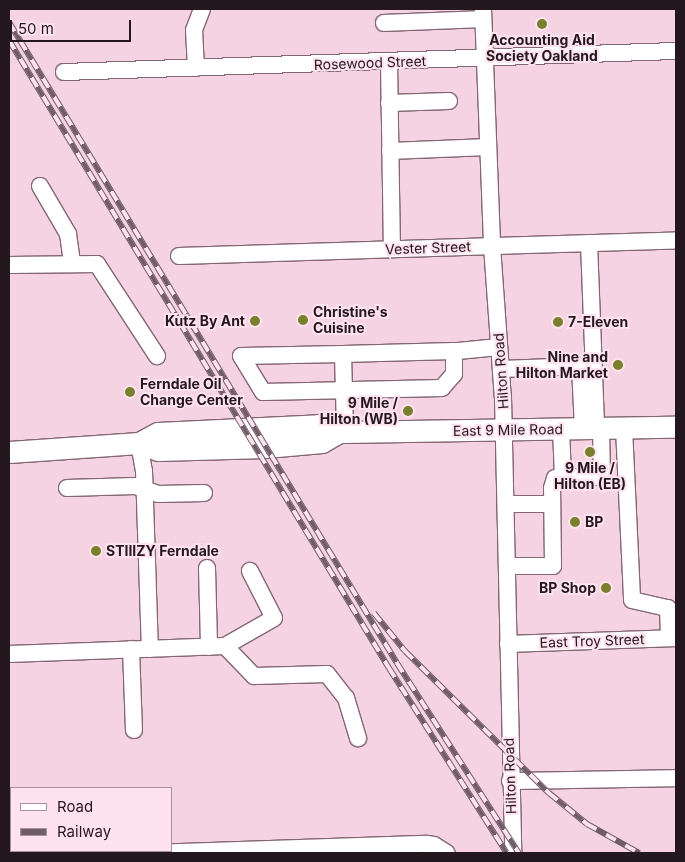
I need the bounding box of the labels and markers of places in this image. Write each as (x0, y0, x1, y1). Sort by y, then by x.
marker: Accounting Aid Society Oakland (536, 18, 548, 30)
place label: Accounting Aid Society Oakland (486, 32, 598, 64)
place label: Christine's Cuisine (313, 304, 388, 336)
place label: Kutz By Ant (165, 313, 245, 329)
marker: Christine's Cuisine (297, 314, 309, 326)
place label: 7-Eleven (568, 314, 628, 330)
marker: Kutz By Ant (249, 315, 261, 327)
marker: 7-Eleven (552, 316, 564, 328)
place label: Nine and Hilton Market (516, 349, 608, 382)
marker: Nine and Hilton Market (612, 359, 624, 371)
place label: Ferndale Oil Change Center (140, 376, 243, 408)
marker: Ferndale Oil Change Center (124, 386, 136, 398)
place label: 9 Mile / Hilton (WB) (320, 395, 398, 428)
marker: 9 Mile / Hilton (WB) (402, 405, 414, 417)
marker: 9 Mile / Hilton (EB) (584, 446, 596, 458)
place label: 9 Mile / Hilton (EB) (554, 460, 626, 492)
place label: BP (585, 514, 603, 530)
marker: BP (569, 516, 581, 528)
place label: STIIIZY Ferndale (106, 543, 219, 559)
marker: STIIIZY Ferndale (90, 545, 102, 557)
place label: BP Shop (539, 580, 596, 596)
marker: BP Shop (600, 582, 612, 594)

